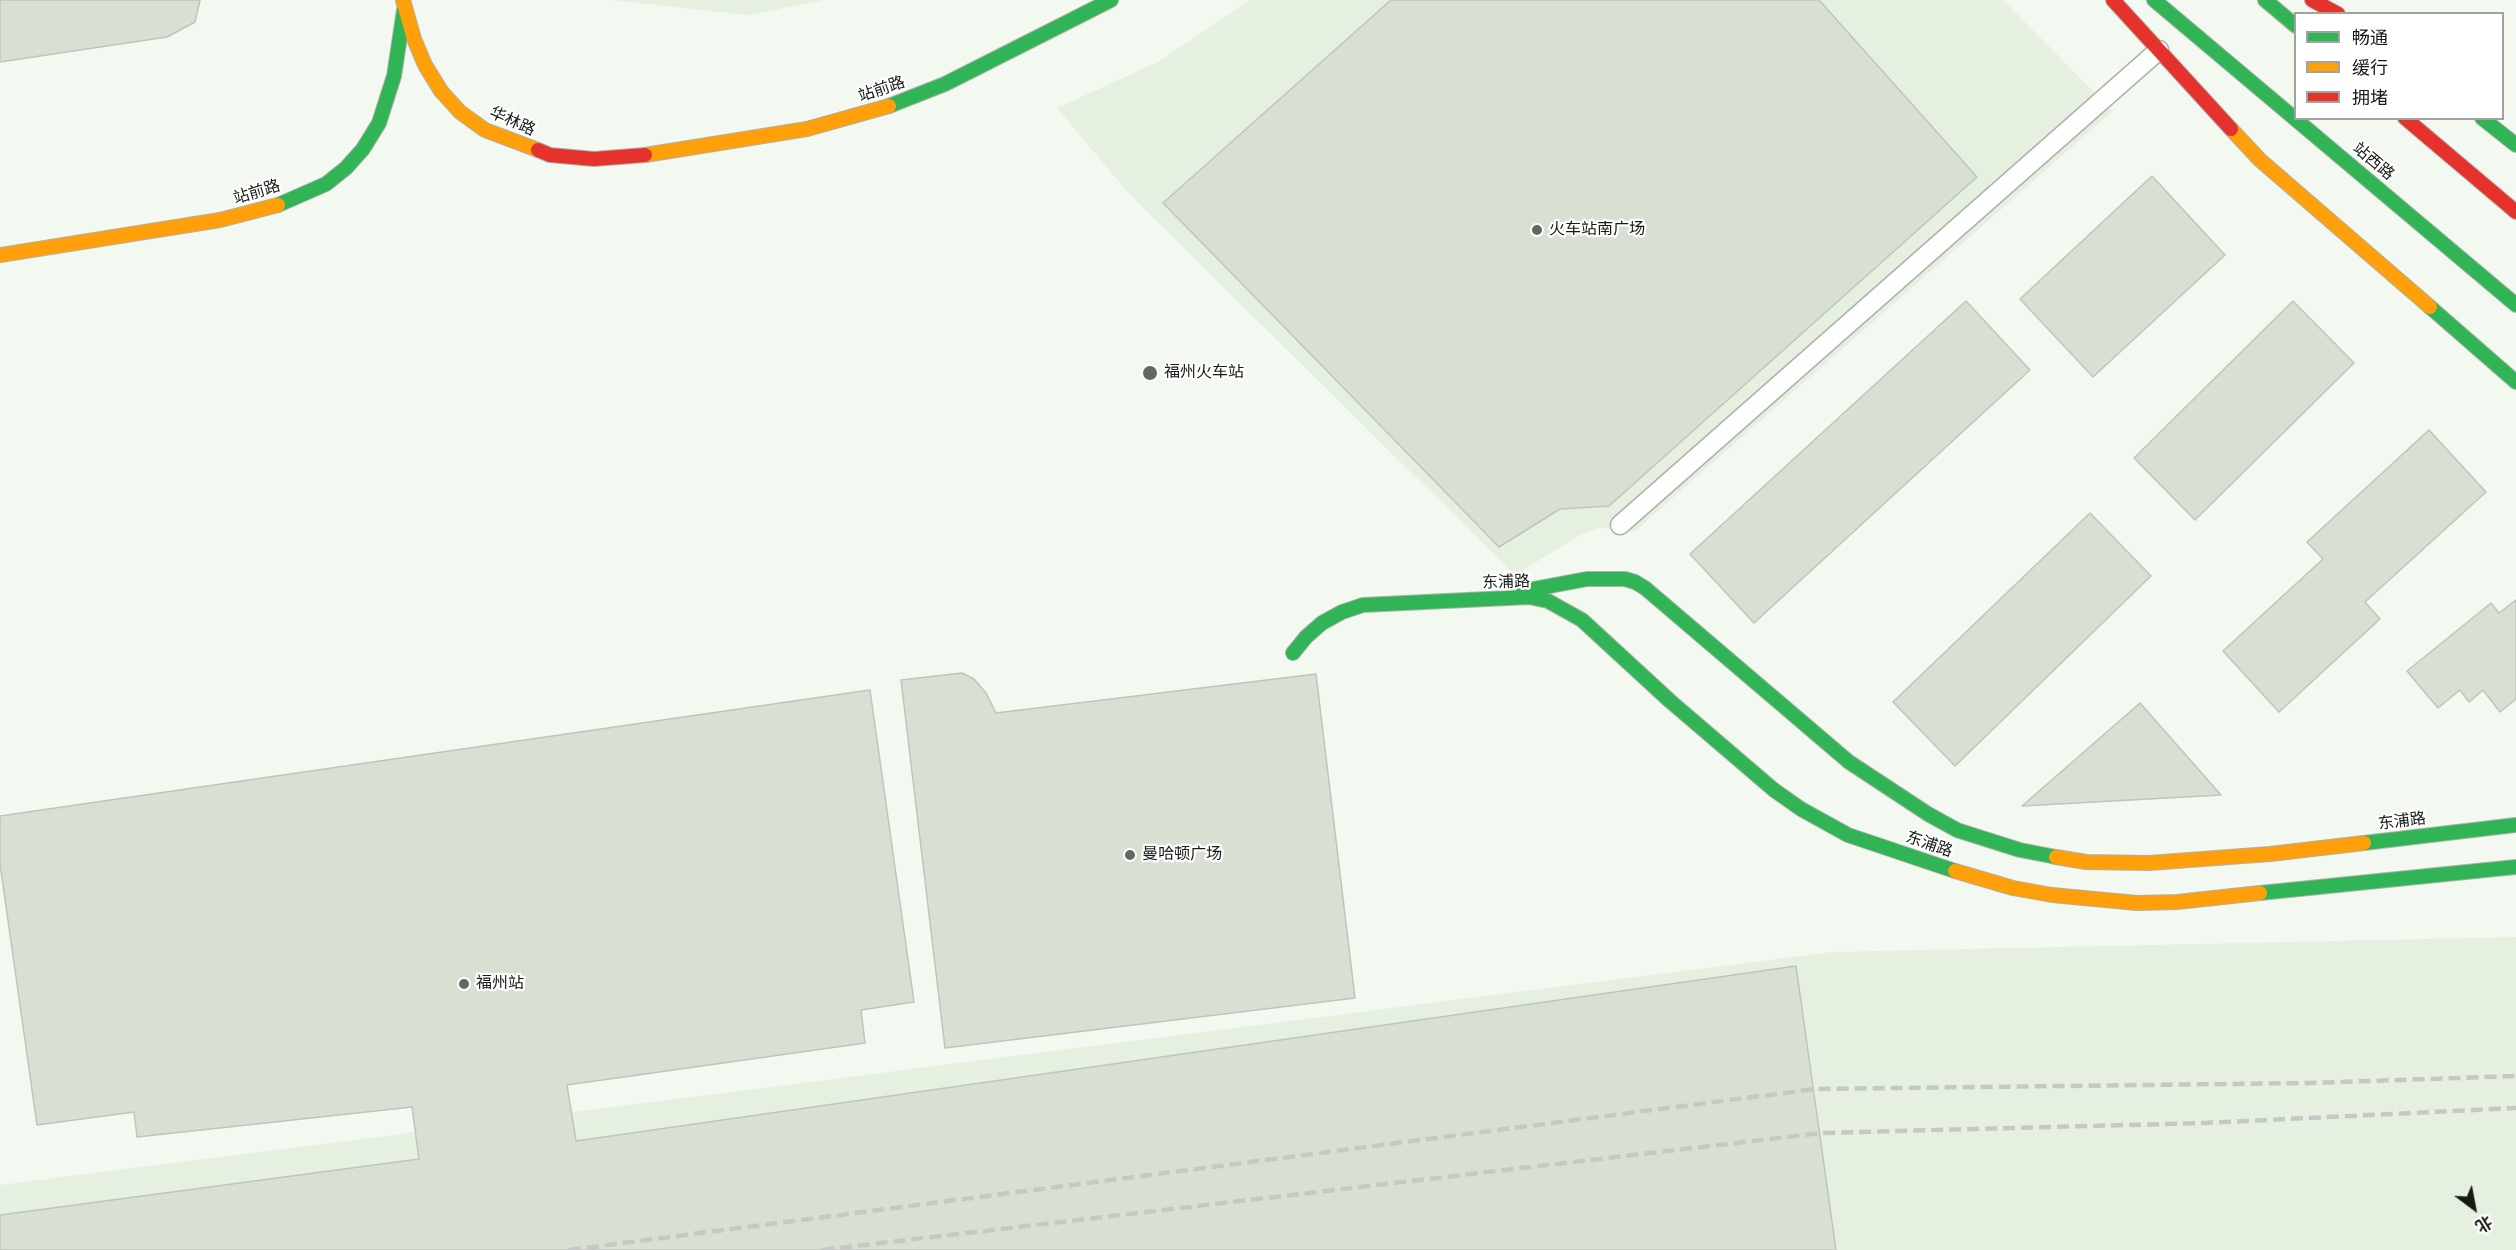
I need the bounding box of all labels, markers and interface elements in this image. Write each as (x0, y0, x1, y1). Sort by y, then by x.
legend (2294, 12, 2504, 120)
text: 畅通 (2352, 25, 2388, 50)
text: 缓行 (2352, 55, 2388, 80)
street label: 站前路 (856, 73, 908, 107)
text: 拥堵 (2352, 85, 2388, 110)
street label: 华林路 (486, 103, 538, 141)
street label: 站西路 (2348, 139, 2398, 185)
street label: 站前路 (231, 177, 283, 209)
place label: 火车站南广场 (1549, 220, 1645, 240)
marker: 火车站南广场 (1530, 223, 1544, 237)
place label: 福州火车站 (1164, 363, 1244, 383)
marker: 福州火车站 (1141, 364, 1159, 382)
street label: 东浦路 (1482, 573, 1530, 593)
street label: 东浦路 (2377, 810, 2427, 834)
street label: 东浦路 (1903, 828, 1955, 862)
place label: 曼哈顿广场 (1142, 845, 1222, 865)
marker: 曼哈顿广场 (1123, 848, 1137, 862)
place label: 福州站 (476, 974, 524, 994)
marker: 福州站 (457, 977, 471, 991)
north arrow (2444, 1178, 2504, 1238)
text: 北 (2471, 1210, 2497, 1238)

